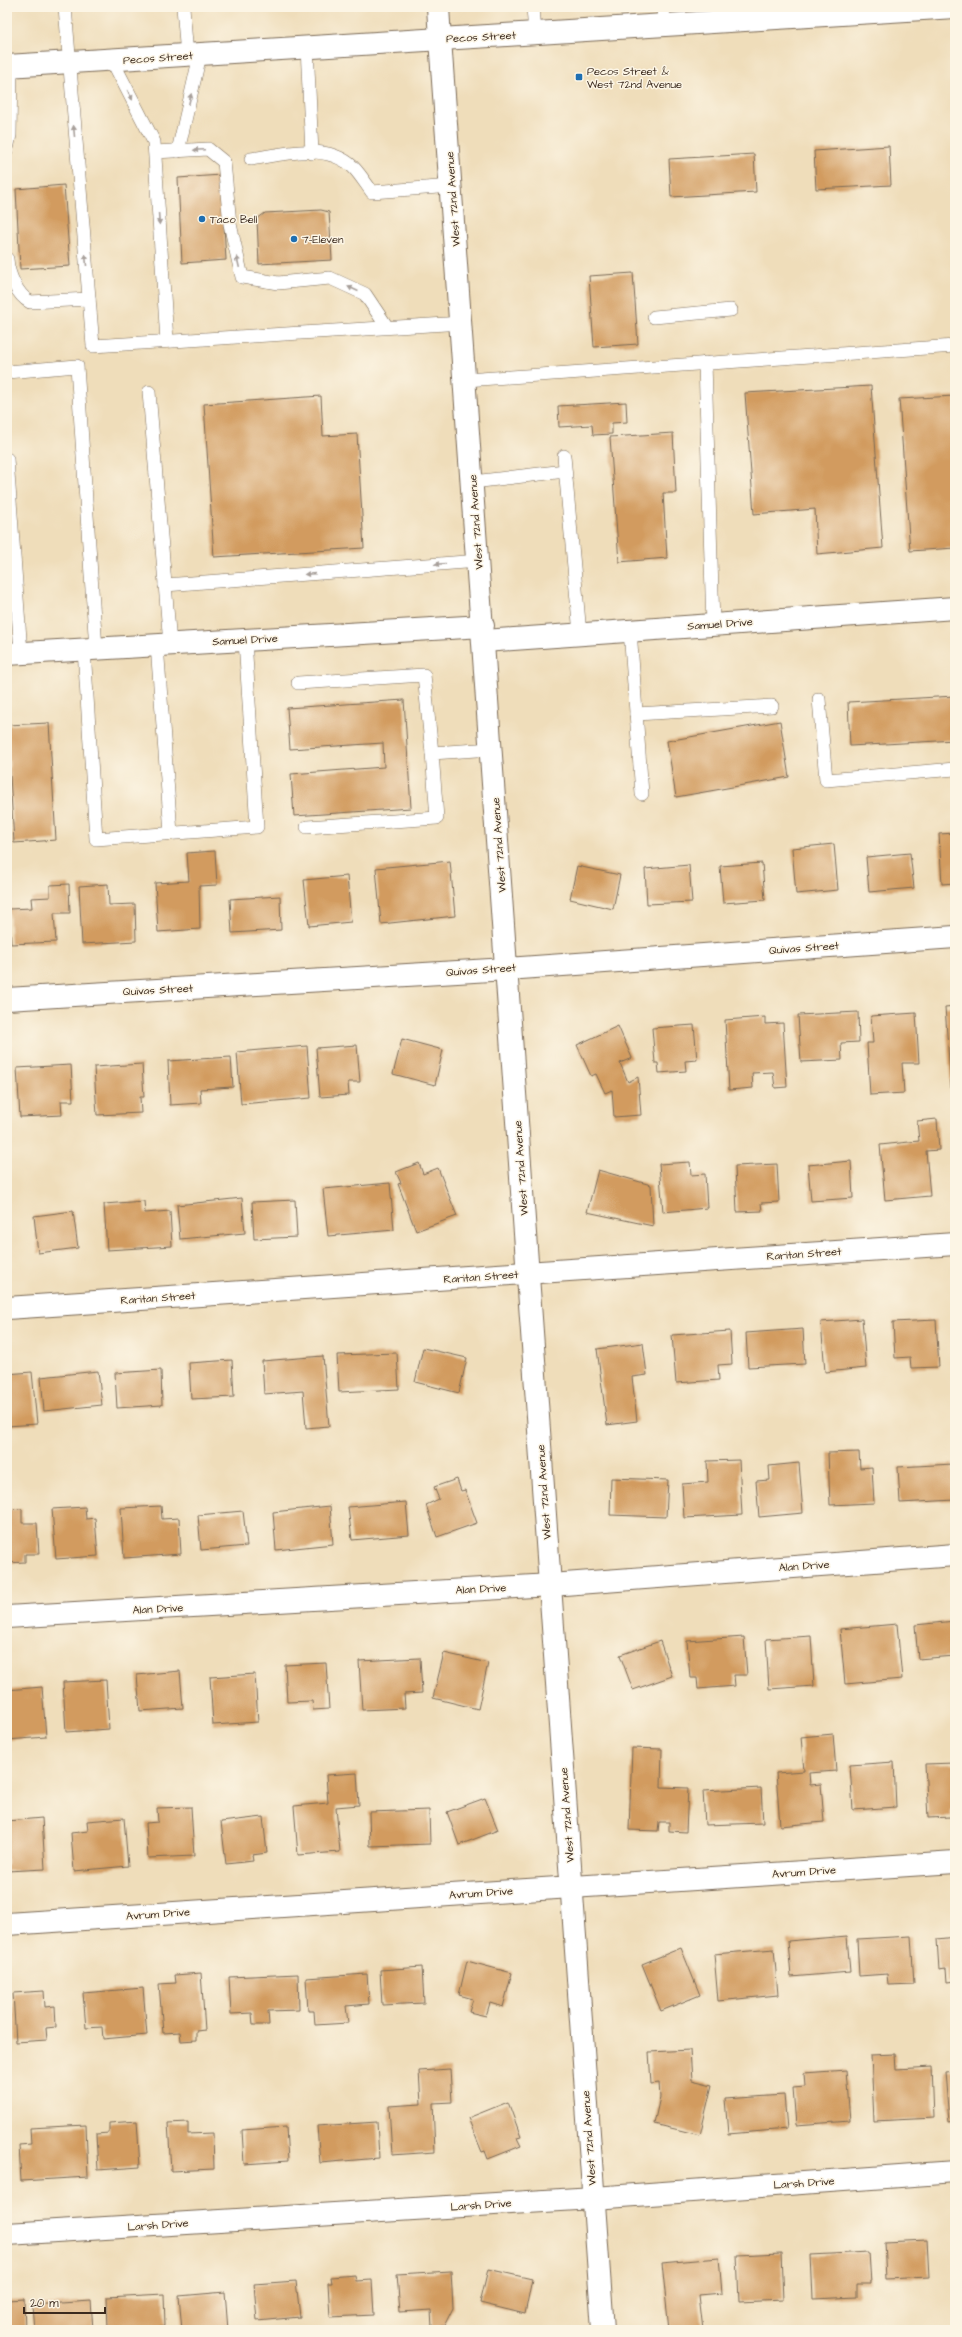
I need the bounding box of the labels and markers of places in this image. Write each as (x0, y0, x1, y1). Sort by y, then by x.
place label: Pecos Street & West 72nd Avenue (587, 64, 682, 92)
marker: Pecos Street & West 72nd Avenue (574, 72, 584, 82)
place label: Taco Bell (210, 212, 258, 227)
marker: Taco Bell (197, 214, 207, 224)
place label: 7-Eleven (302, 232, 344, 247)
marker: 7-Eleven (289, 234, 299, 244)

